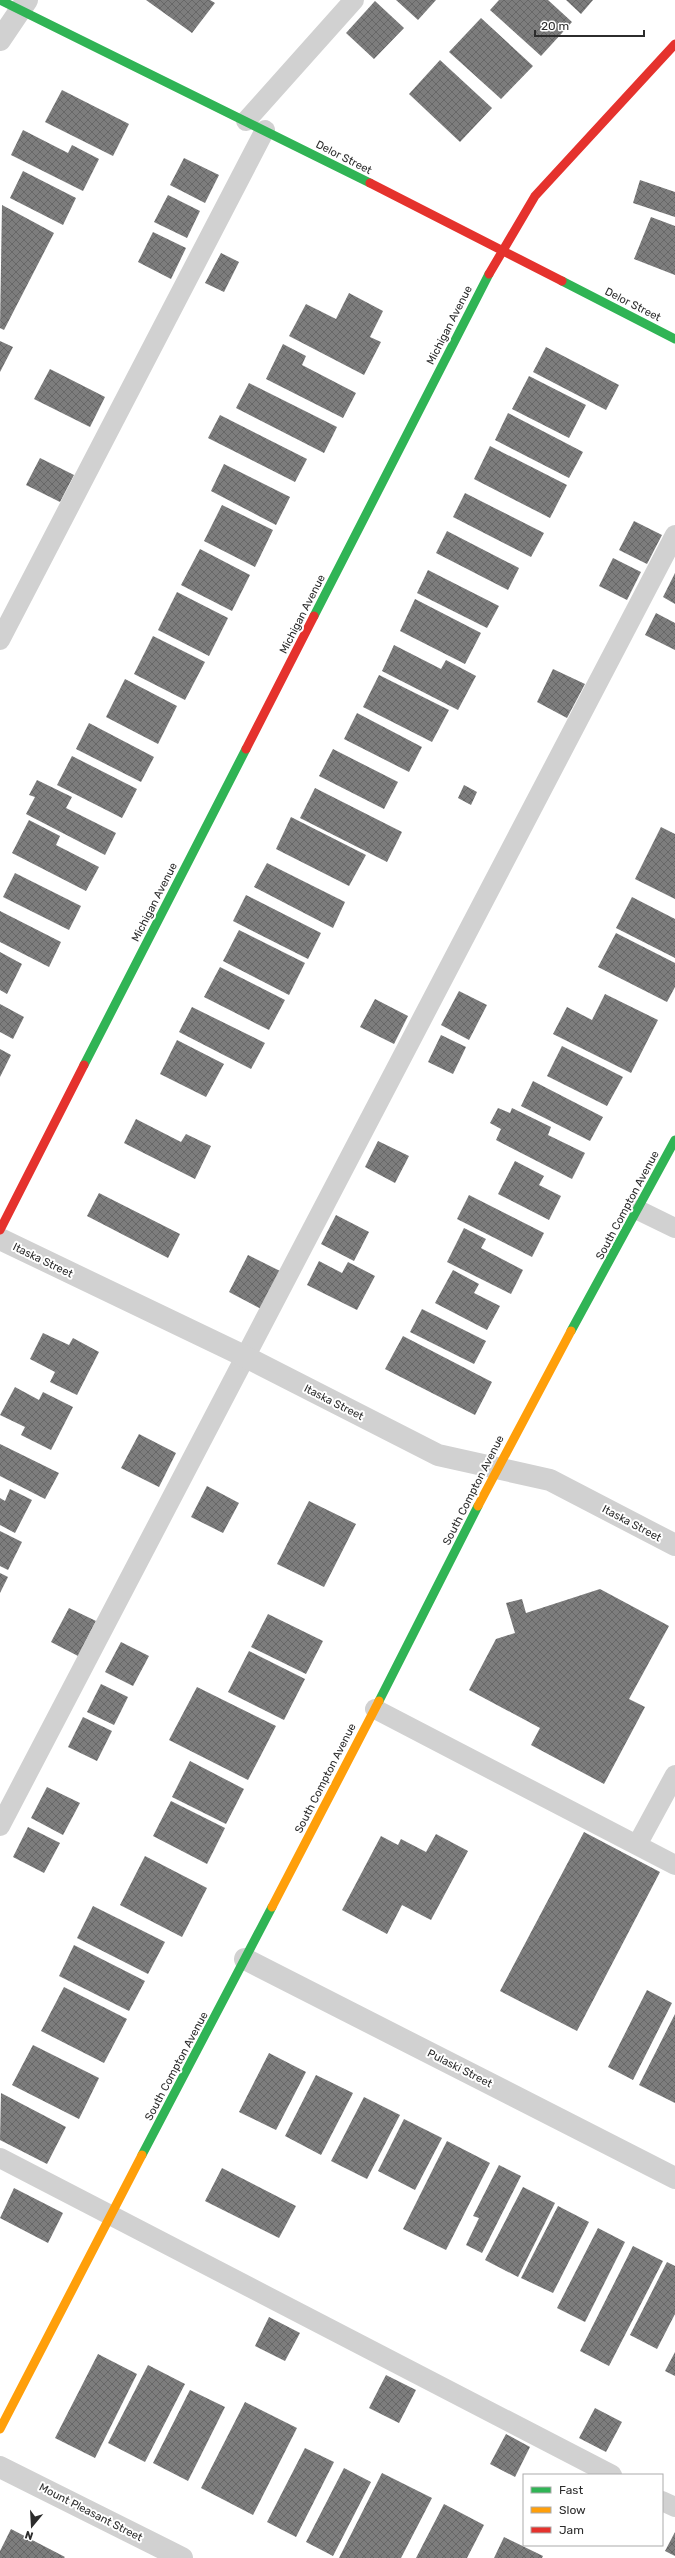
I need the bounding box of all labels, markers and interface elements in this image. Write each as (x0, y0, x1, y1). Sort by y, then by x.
scale bar (535, 12, 644, 38)
text: 20 m (541, 19, 569, 33)
street label: Delor Street (314, 138, 375, 177)
street label: Michigan Avenue (424, 283, 475, 367)
street label: Delor Street (603, 285, 664, 324)
street label: Michigan Avenue (277, 572, 328, 656)
street label: Michigan Avenue (129, 860, 180, 944)
street label: South Compton Avenue (593, 1148, 662, 1262)
street label: Itaska Street (11, 1240, 76, 1281)
street label: Itaska Street (302, 1382, 366, 1423)
street label: South Compton Avenue (440, 1433, 507, 1547)
street label: Itaska Street (600, 1502, 664, 1545)
street label: South Compton Avenue (292, 1721, 359, 1835)
street label: South Compton Avenue (142, 2009, 211, 2123)
street label: Pulaski Street (425, 2047, 495, 2091)
legend (523, 2474, 663, 2546)
street label: Mount Pleasant Street (37, 2481, 145, 2544)
text: Fast (559, 2483, 583, 2497)
text: Slow (559, 2503, 586, 2517)
north arrow (12, 2506, 52, 2546)
text: Jam (559, 2523, 584, 2537)
text: N (23, 2528, 35, 2542)

